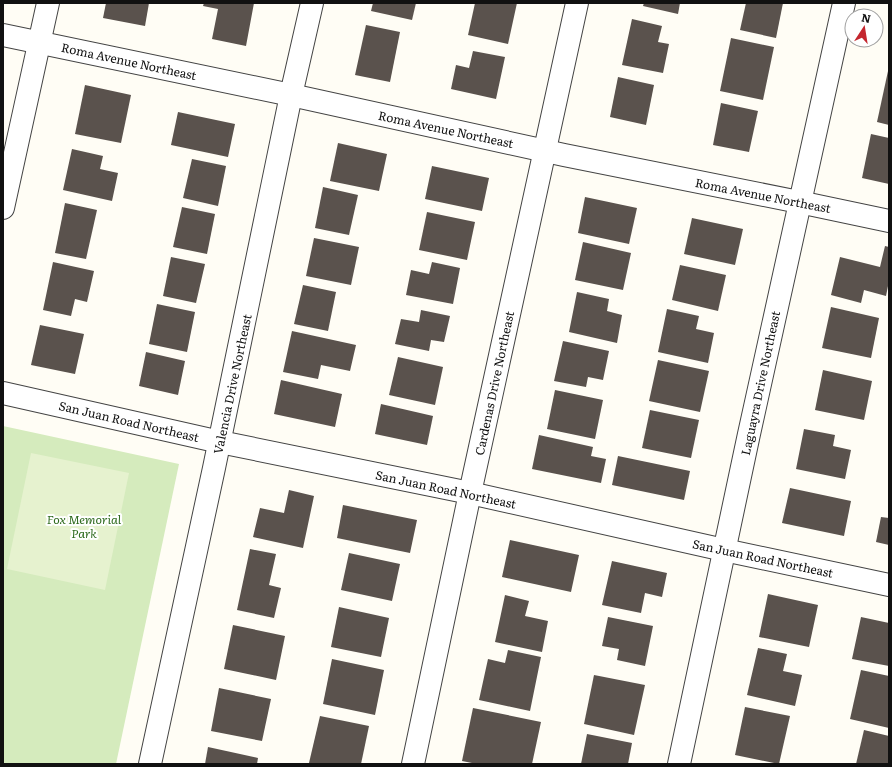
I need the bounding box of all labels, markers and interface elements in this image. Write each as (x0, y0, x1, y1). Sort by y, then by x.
north arrow (844, 8, 884, 48)
text: N (860, 8, 872, 26)
street label: Roma Avenue Northeast (60, 38, 198, 84)
street label: Roma Avenue Northeast (377, 106, 515, 152)
street label: Roma Avenue Northeast (694, 173, 832, 217)
street label: Cardenas Drive Northeast (470, 309, 518, 457)
street label: Laguayra Drive Northeast (736, 309, 784, 457)
street label: Valencia Drive Northeast (208, 312, 256, 456)
street label: San Juan Road Northeast (57, 396, 201, 446)
street label: San Juan Road Northeast (374, 465, 518, 513)
park label: Fox Memorial Park (47, 510, 122, 542)
street label: San Juan Road Northeast (691, 534, 835, 582)

